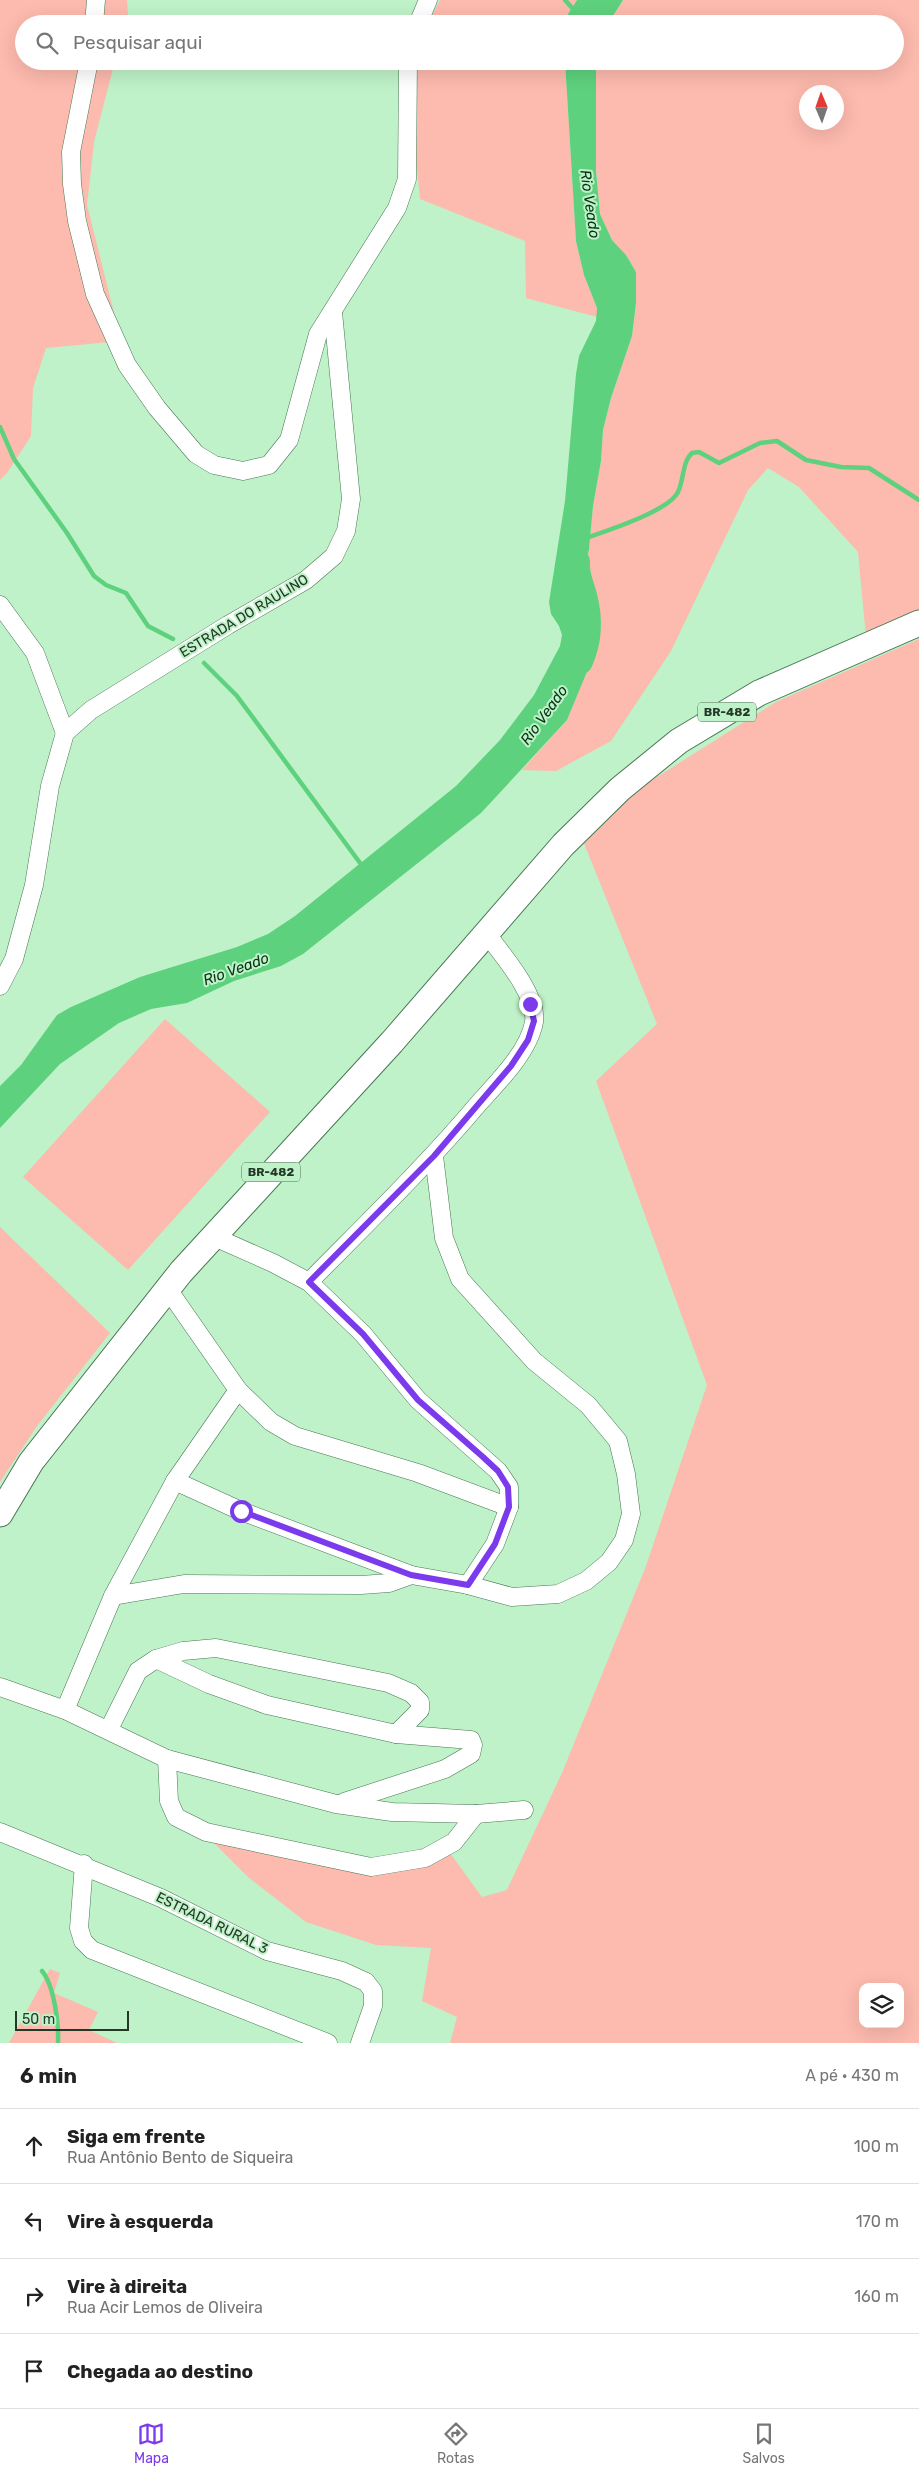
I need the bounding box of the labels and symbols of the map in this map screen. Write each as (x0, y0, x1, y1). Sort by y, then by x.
north arrow (799, 85, 844, 130)
water label: Rio Veado (576, 169, 604, 240)
street label: ESTRADA DO RAULINO (176, 571, 312, 661)
water label: Rio Veado (516, 681, 572, 748)
road number: BR-482 (698, 702, 756, 722)
water label: Rio Veado (200, 949, 272, 989)
route end (519, 993, 542, 1016)
road number: BR-482 (242, 1162, 300, 1182)
route start (230, 1500, 253, 1523)
street label: ESTRADA RURAL 3 (153, 1888, 271, 1958)
scale bar (15, 2008, 129, 2031)

